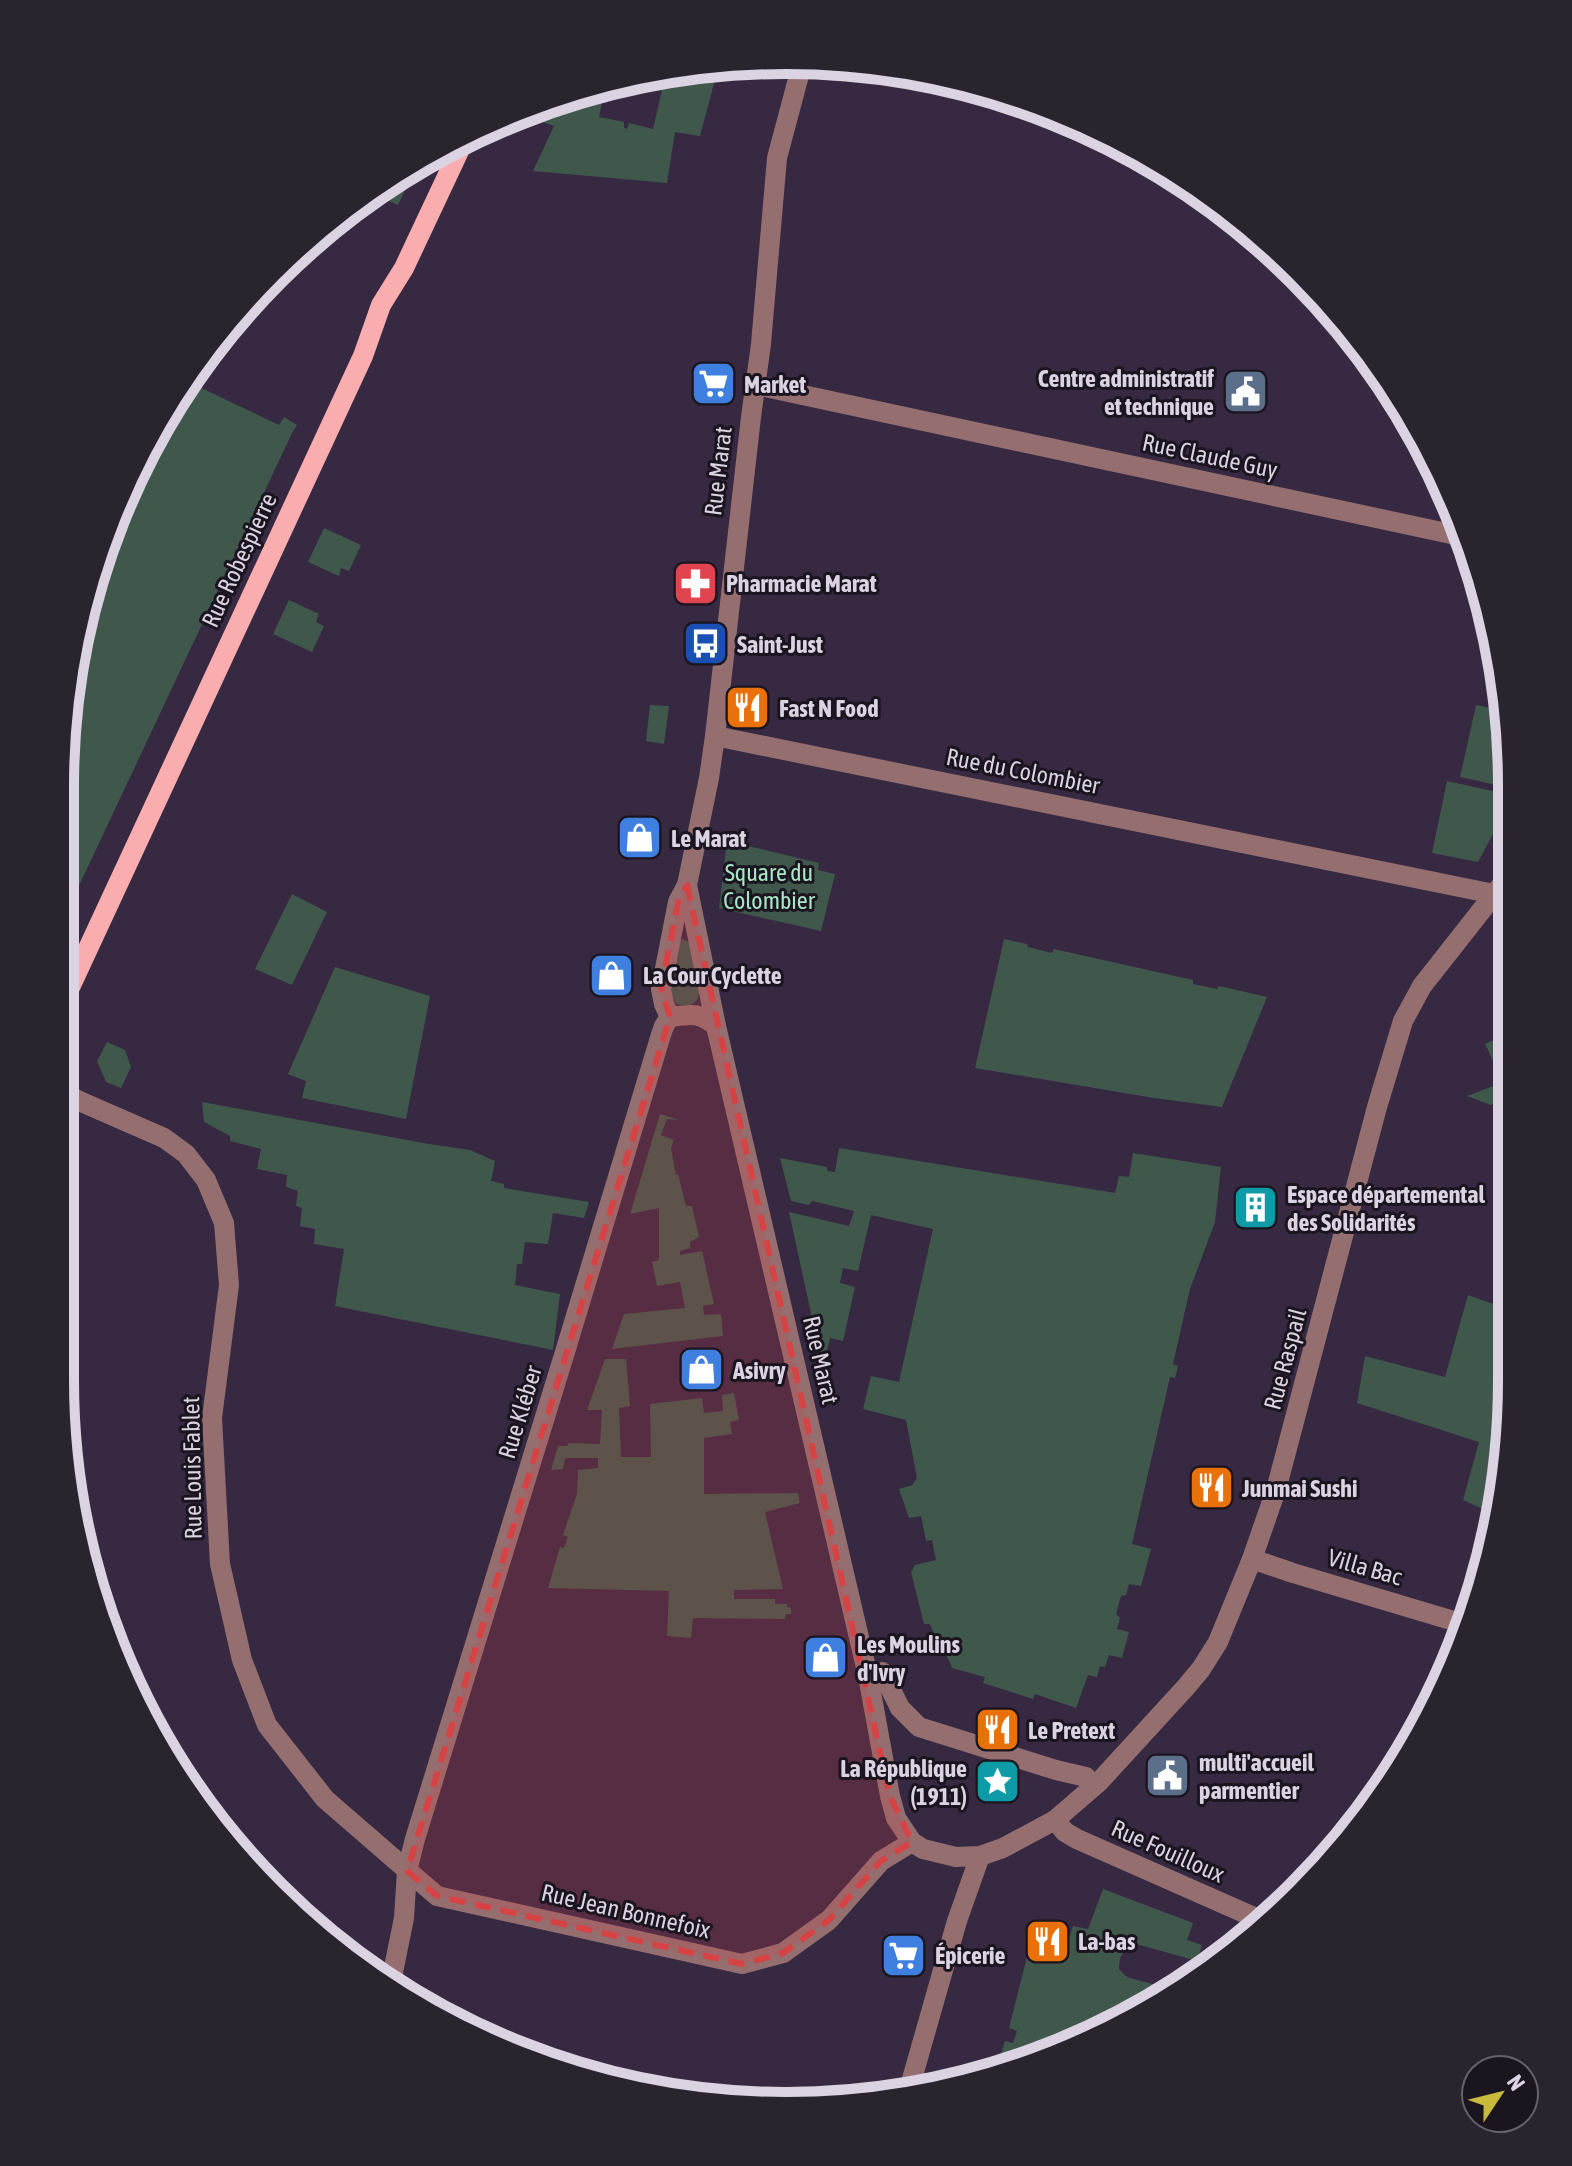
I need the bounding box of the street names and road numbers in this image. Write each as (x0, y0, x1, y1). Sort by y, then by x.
street label: Rue Marat (699, 425, 737, 517)
street label: Rue Claude Guy (1140, 429, 1280, 484)
street label: Rue Robespierre (196, 489, 282, 631)
street label: Rue du Colombier (944, 743, 1103, 799)
street label: Rue Raspail (1259, 1305, 1312, 1413)
street label: Rue Marat (798, 1313, 844, 1407)
street label: Rue Kléber (493, 1361, 547, 1462)
street label: Rue Louis Fablet (177, 1396, 207, 1540)
street label: Villa Bac (1325, 1544, 1405, 1590)
street label: Rue Fouilloux (1108, 1814, 1229, 1888)
street label: Rue Jean Bonnefoix (539, 1878, 713, 1944)

